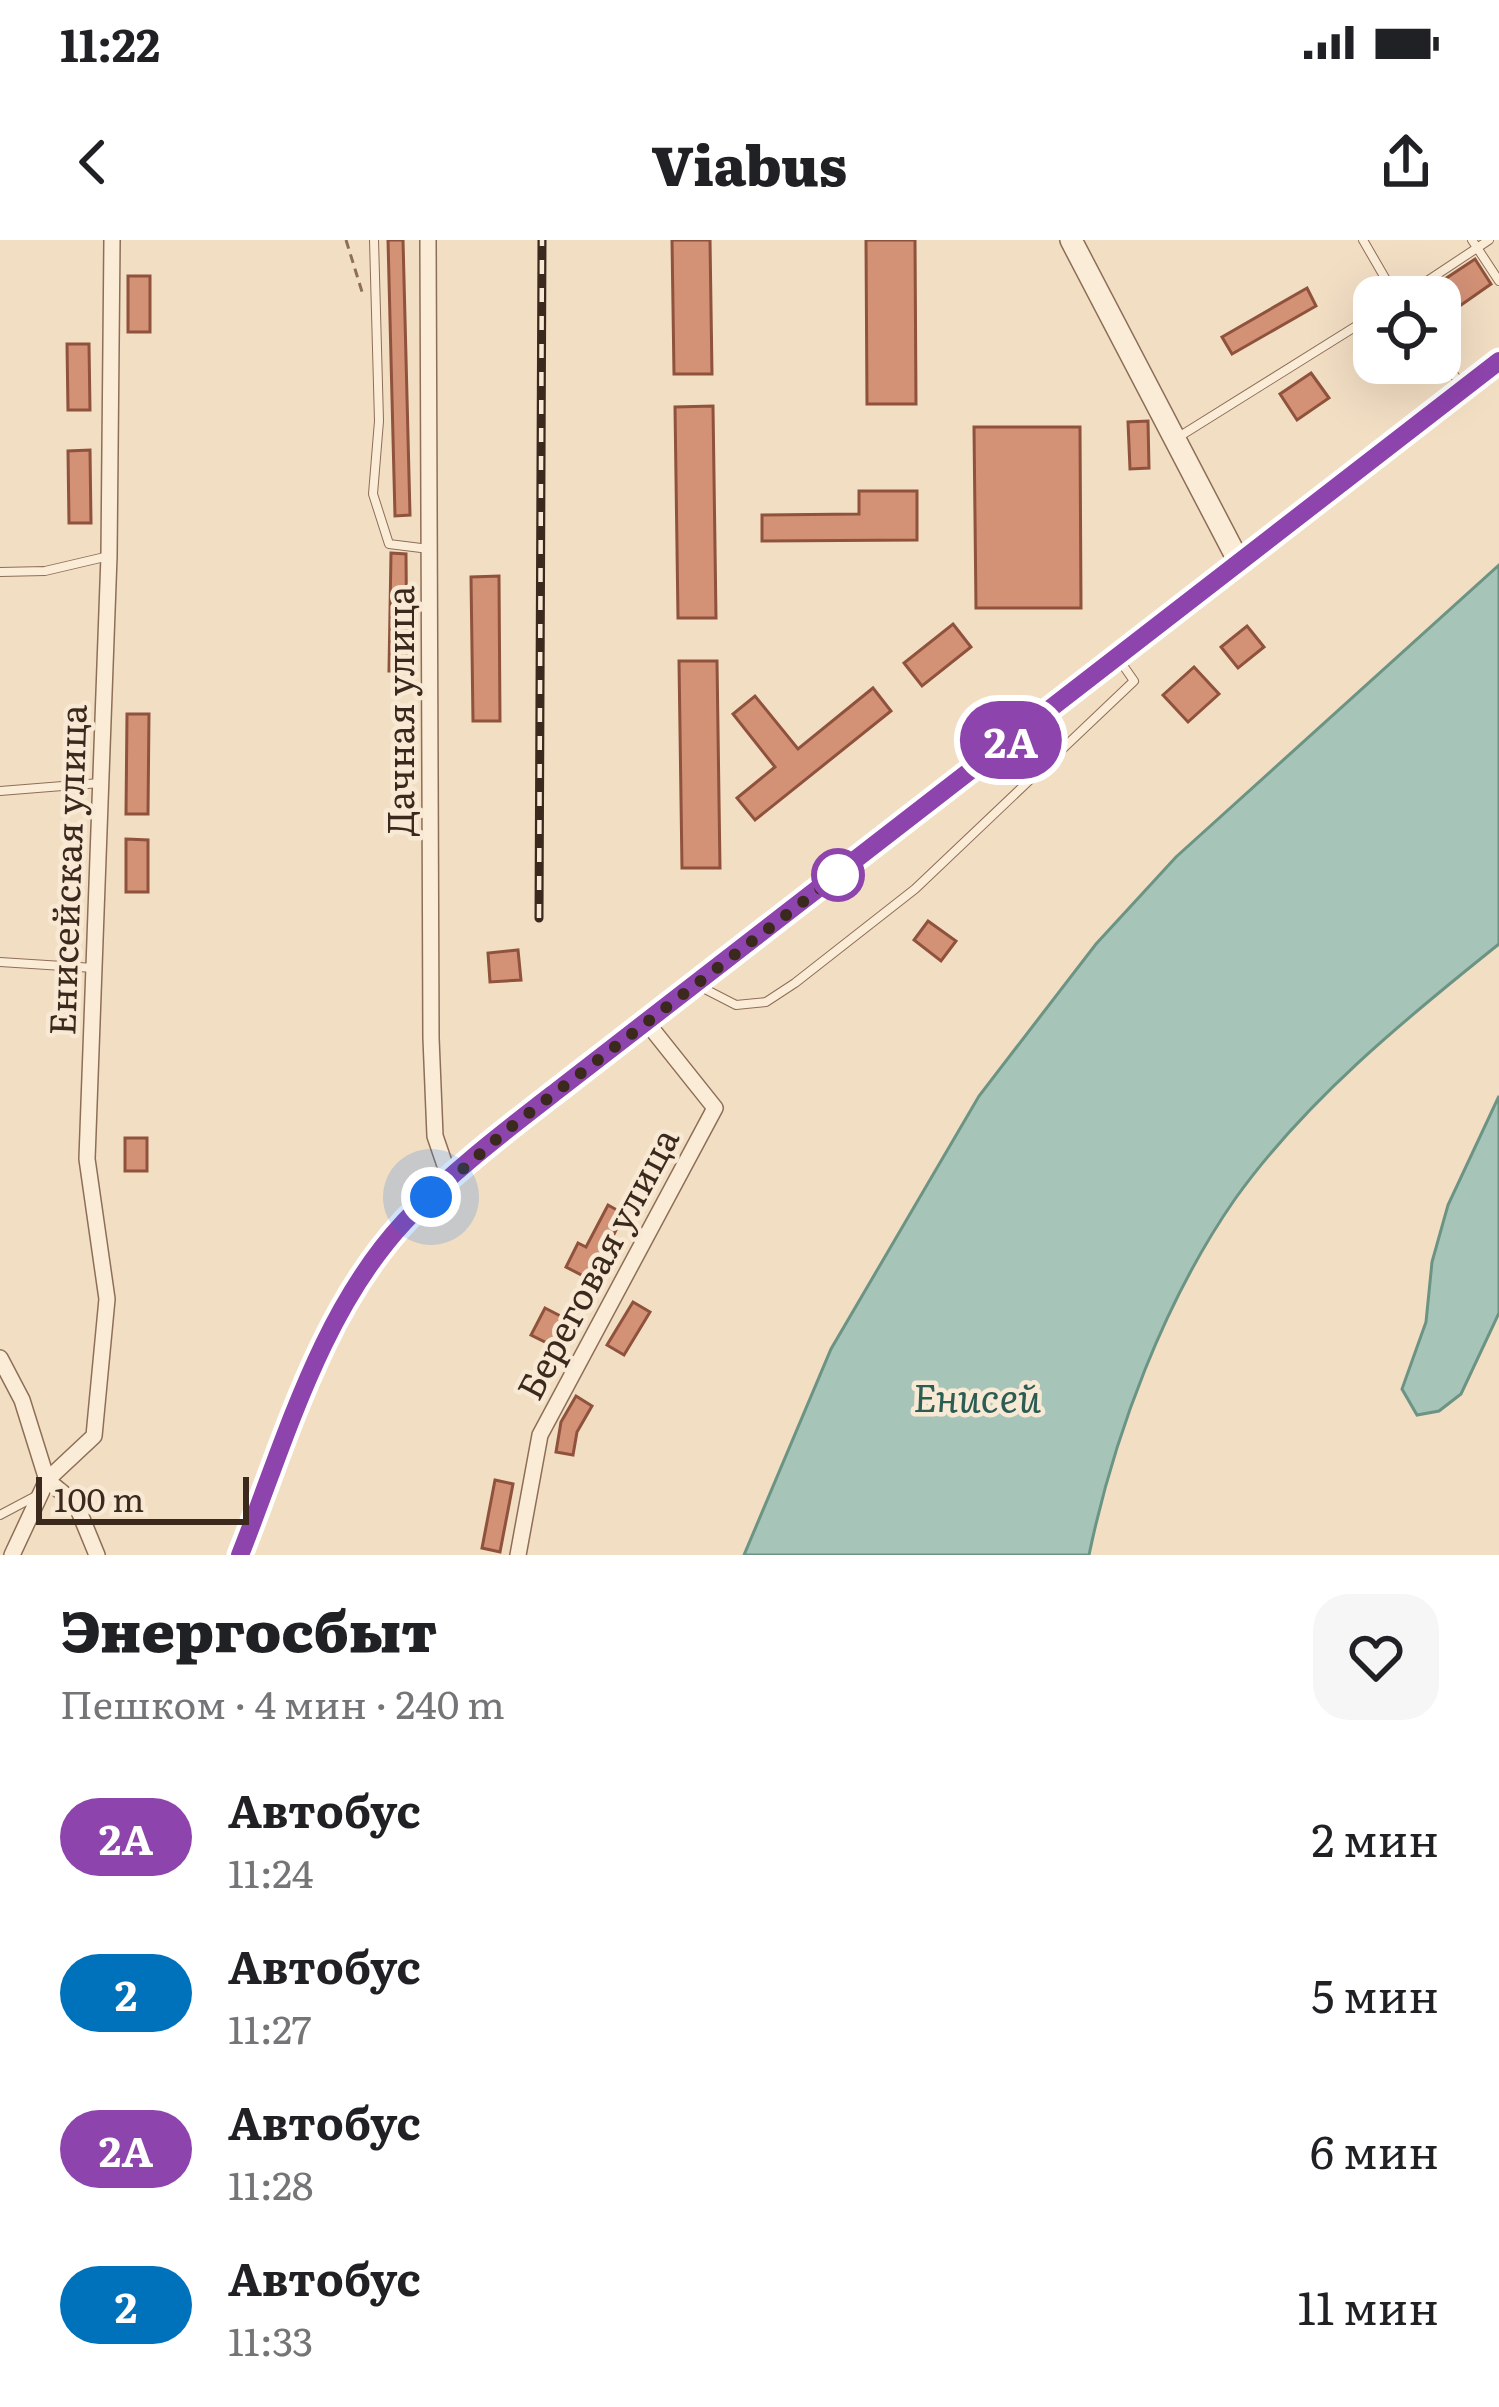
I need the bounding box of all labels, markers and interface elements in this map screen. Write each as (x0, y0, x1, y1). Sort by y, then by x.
text: 11:22 (60, 9, 160, 76)
text: Viabus (652, 122, 847, 203)
icon: back (60, 129, 126, 195)
icon: share (1373, 129, 1439, 195)
map controls (1353, 276, 1461, 384)
button: locate (1353, 276, 1461, 384)
street label: Дачная улица (372, 585, 425, 836)
line badge: 2А (957, 701, 1065, 779)
street label: Енисейская улица (33, 703, 98, 1036)
text: 2А (984, 709, 1038, 771)
unlabelled marker (813, 850, 863, 900)
street label: Береговая улица (502, 1117, 690, 1408)
your location (401, 1167, 461, 1227)
water label: Енисей (913, 1366, 1041, 1424)
scale bar (36, 1471, 249, 1524)
text: 100 m (54, 1473, 144, 1522)
text: Энергосбыт (60, 1585, 438, 1670)
button: heart (1313, 1594, 1439, 1720)
text: Пешком · 4 мин · 240 m (60, 1673, 505, 1731)
text: Автобус (228, 1775, 421, 1842)
text: 2 мин (1311, 1804, 1439, 1871)
text: 2А (99, 1806, 153, 1868)
text: 11:24 (228, 1842, 314, 1900)
text: Автобус (228, 1931, 421, 1998)
text: 5 мин (1311, 1960, 1439, 2027)
text: 2 (115, 1962, 137, 2024)
text: 11:27 (228, 1998, 312, 2056)
text: Автобус (228, 2087, 421, 2154)
text: 6 мин (1310, 2116, 1439, 2183)
text: 2А (99, 2118, 153, 2180)
text: 11:28 (228, 2154, 314, 2212)
text: Автобус (228, 2243, 421, 2310)
text: 11 мин (1298, 2272, 1439, 2339)
text: 2 (115, 2274, 137, 2336)
text: 11:33 (228, 2310, 313, 2368)

